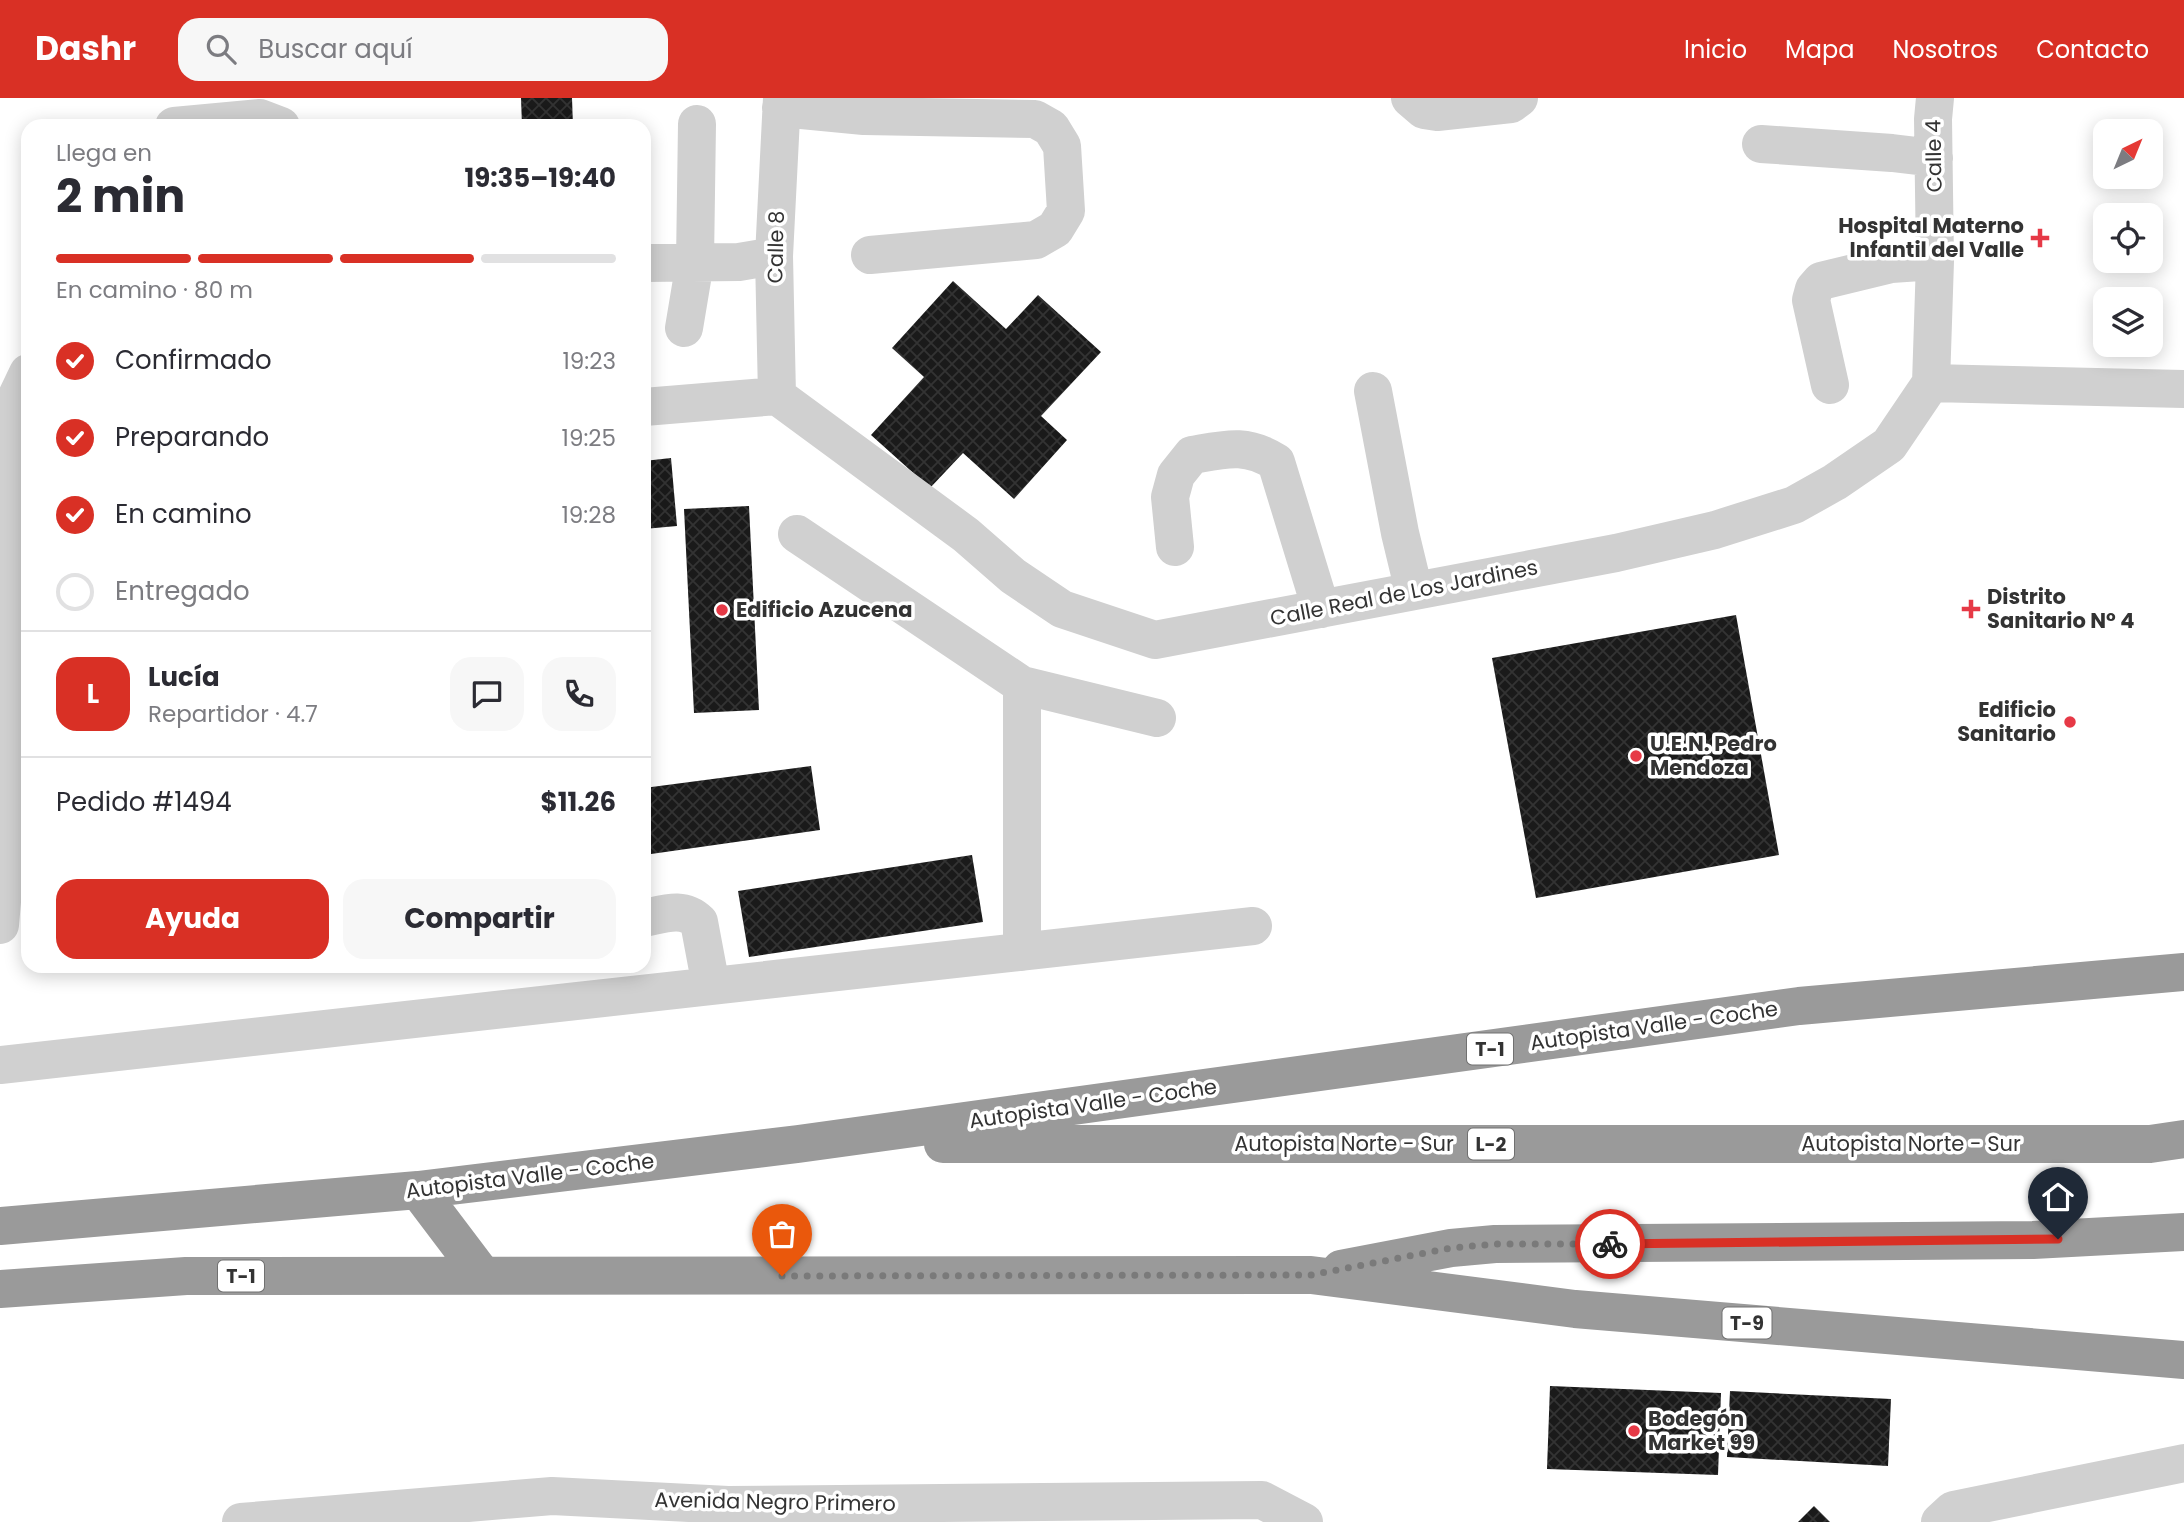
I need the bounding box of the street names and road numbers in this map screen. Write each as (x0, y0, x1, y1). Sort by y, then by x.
street label: Calle 4 (1918, 119, 1949, 193)
street label: Calle 8 (760, 210, 791, 284)
street label: Calle Real de Los Jardines (1268, 552, 1540, 633)
street label: Autopista Valle - Coche (1528, 994, 1780, 1057)
road number: T-1 (1467, 1034, 1513, 1065)
street label: Autopista Valle - Coche (967, 1072, 1219, 1135)
road number: L-2 (1468, 1128, 1514, 1160)
street label: Autopista Norte - Sur (1234, 1129, 1454, 1158)
street label: Autopista Norte - Sur (1801, 1129, 2021, 1158)
street label: Autopista Valle - Coche (404, 1146, 656, 1205)
road number: T-1 (218, 1260, 264, 1292)
road number: T-9 (1722, 1308, 1772, 1338)
street label: Avenida Negro Primero (654, 1485, 896, 1518)

